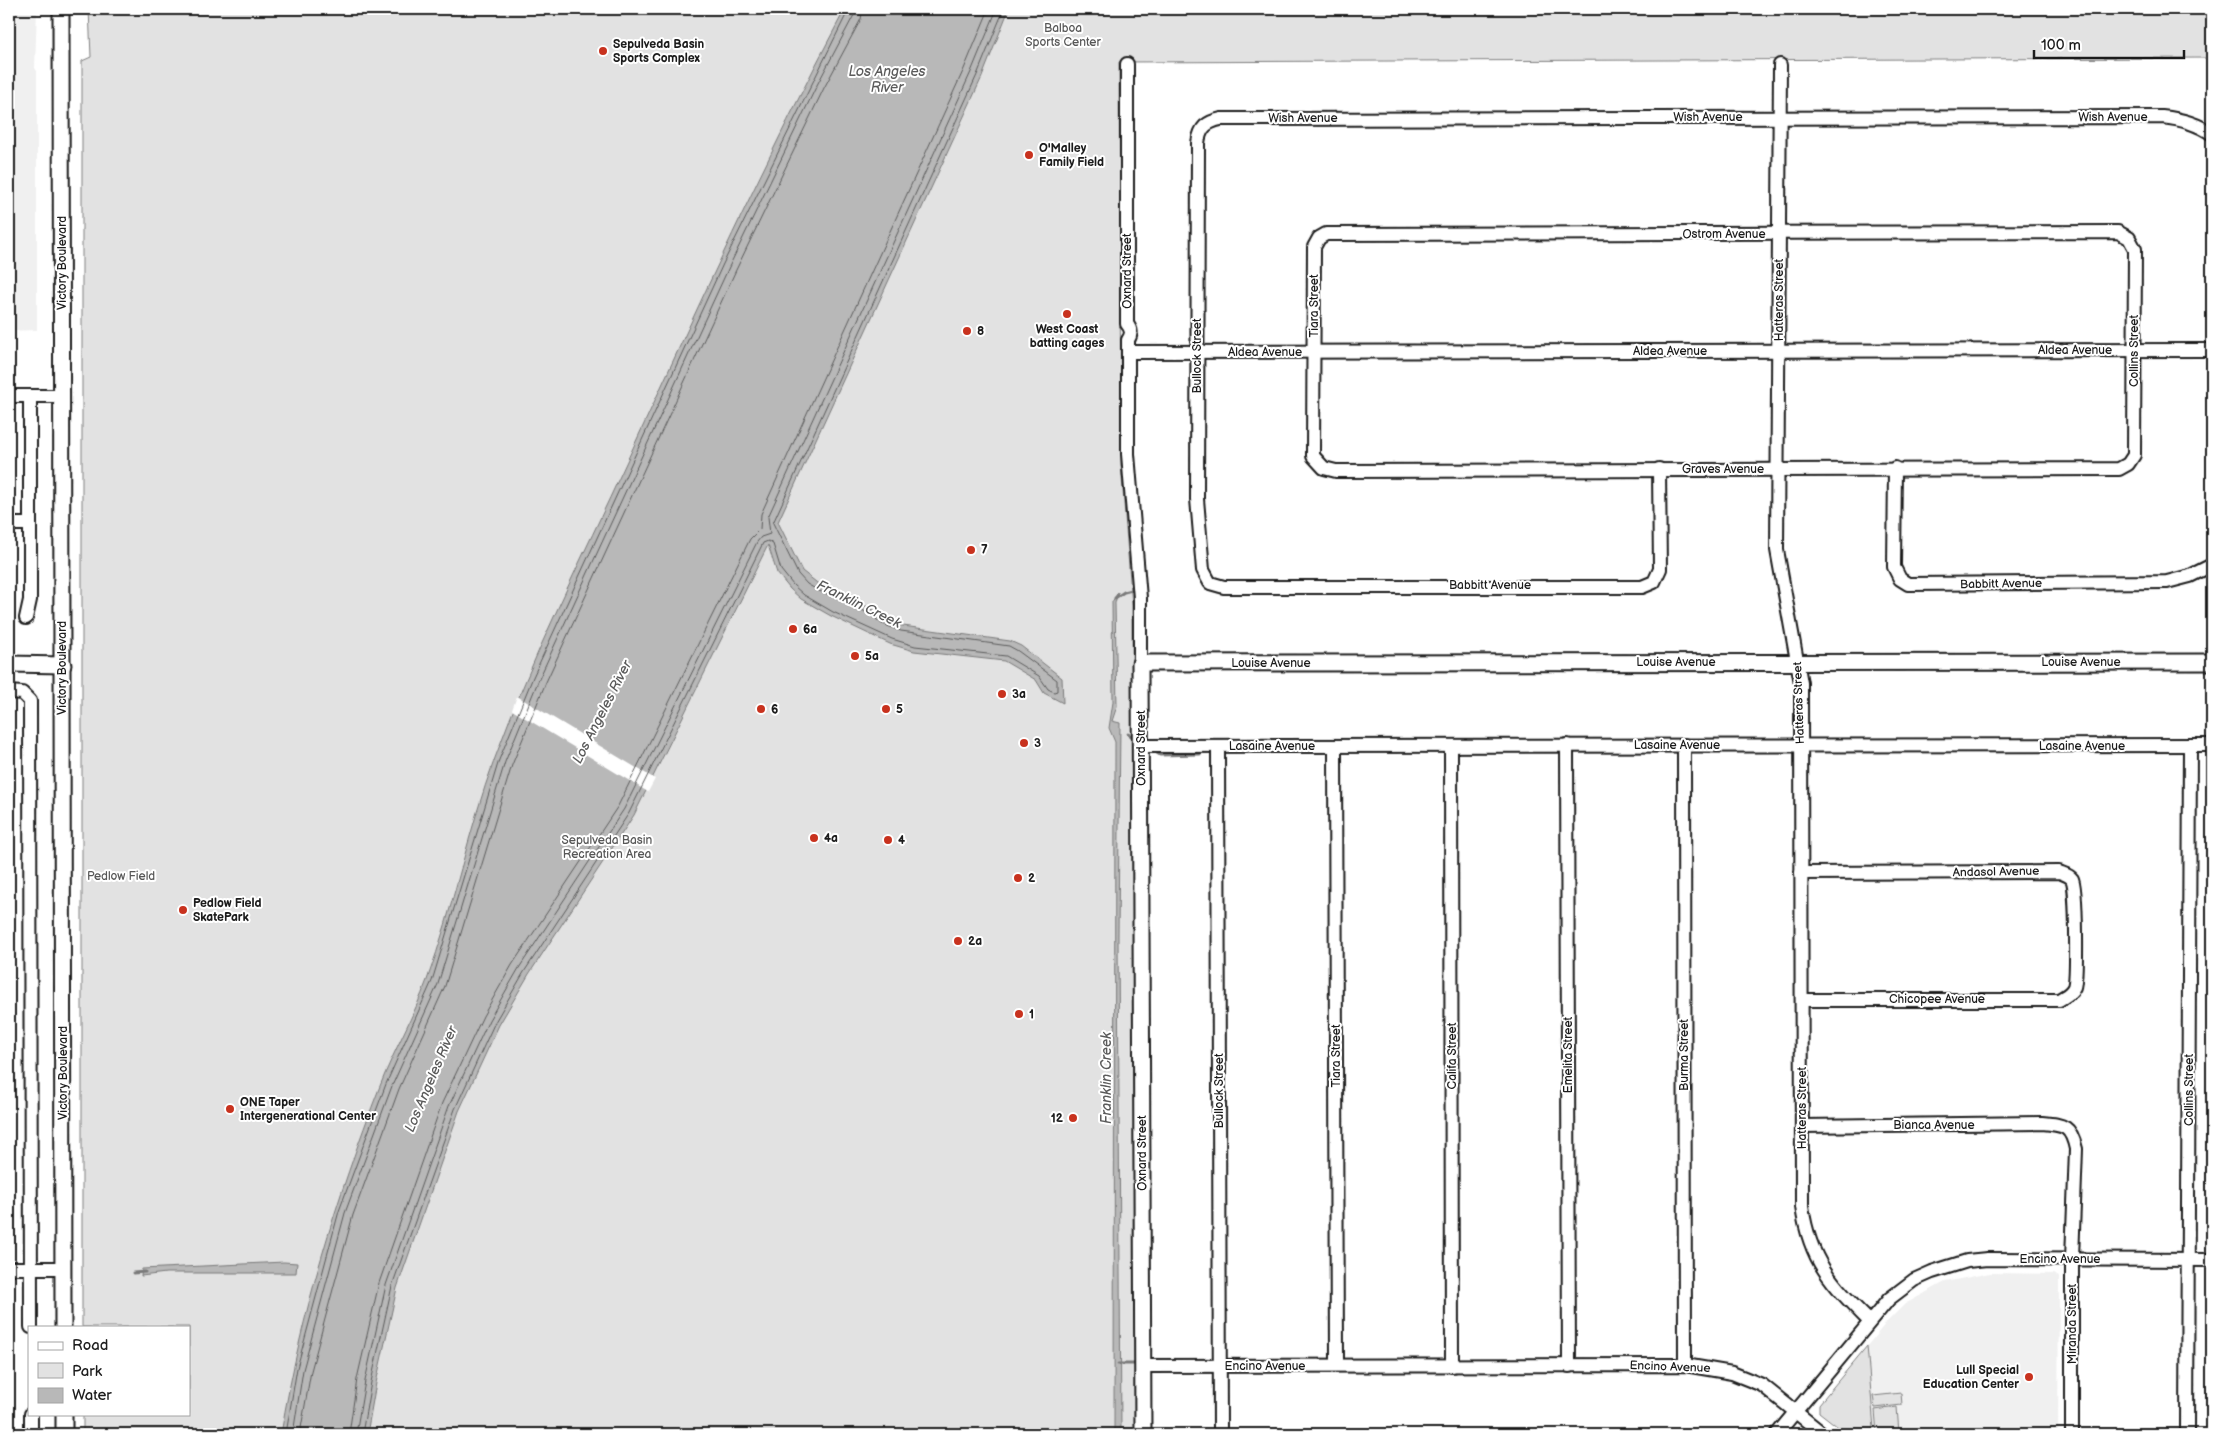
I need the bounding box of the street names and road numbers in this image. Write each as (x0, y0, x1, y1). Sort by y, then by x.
street label: Wish Avenue (1673, 110, 1743, 125)
street label: Wish Avenue (2078, 110, 2148, 125)
street label: Wish Avenue (1268, 111, 1338, 126)
street label: Victory Boulevard (55, 216, 70, 310)
street label: Ostrom Avenue (1682, 227, 1766, 242)
street label: Oxnard Street (1120, 233, 1135, 309)
street label: Hatteras Street (1772, 258, 1787, 341)
street label: Tiara Street (1307, 274, 1322, 338)
street label: Collins Street (2127, 315, 2142, 387)
street label: Bullock Street (1190, 318, 1205, 394)
street label: Aldea Avenue (2038, 343, 2112, 358)
street label: Aldea Avenue (1633, 344, 1707, 359)
street label: Aldea Avenue (1228, 345, 1302, 360)
street label: Graves Avenue (1682, 462, 1764, 477)
street label: Babbitt Avenue (1960, 576, 2042, 592)
street label: Babbitt Avenue (1449, 578, 1531, 593)
street label: Victory Boulevard (55, 621, 70, 715)
street label: Louise Avenue (1636, 655, 1716, 670)
street label: Louise Avenue (2041, 655, 2121, 670)
street label: Louise Avenue (1231, 656, 1311, 671)
street label: Hatteras Street (1790, 661, 1808, 744)
street label: Oxnard Street (1134, 710, 1149, 786)
street label: Lasaine Avenue (1634, 738, 1720, 753)
street label: Lasaine Avenue (1229, 739, 1315, 754)
street label: Lasaine Avenue (2039, 739, 2125, 754)
street label: Andasol Avenue (1953, 864, 2039, 880)
street label: Chicopee Avenue (1889, 992, 1985, 1007)
street label: Emelita Street (1561, 1016, 1576, 1093)
street label: Burma Street (1677, 1019, 1692, 1091)
street label: Califa Street (1445, 1022, 1460, 1089)
street label: Tiara Street (1329, 1024, 1344, 1088)
street label: Victory Boulevard (56, 1026, 71, 1120)
street label: Bullock Street (1212, 1053, 1227, 1129)
street label: Collins Street (2182, 1054, 2197, 1126)
street label: Hatteras Street (1795, 1066, 1810, 1149)
street label: Oxnard Street (1135, 1115, 1150, 1191)
street label: Bianca Avenue (1893, 1118, 1975, 1133)
street label: Encino Avenue (2020, 1252, 2100, 1267)
street label: Miranda Street (2065, 1283, 2080, 1364)
street label: Encino Avenue (1629, 1358, 1711, 1376)
street label: Encino Avenue (1225, 1359, 1305, 1374)

